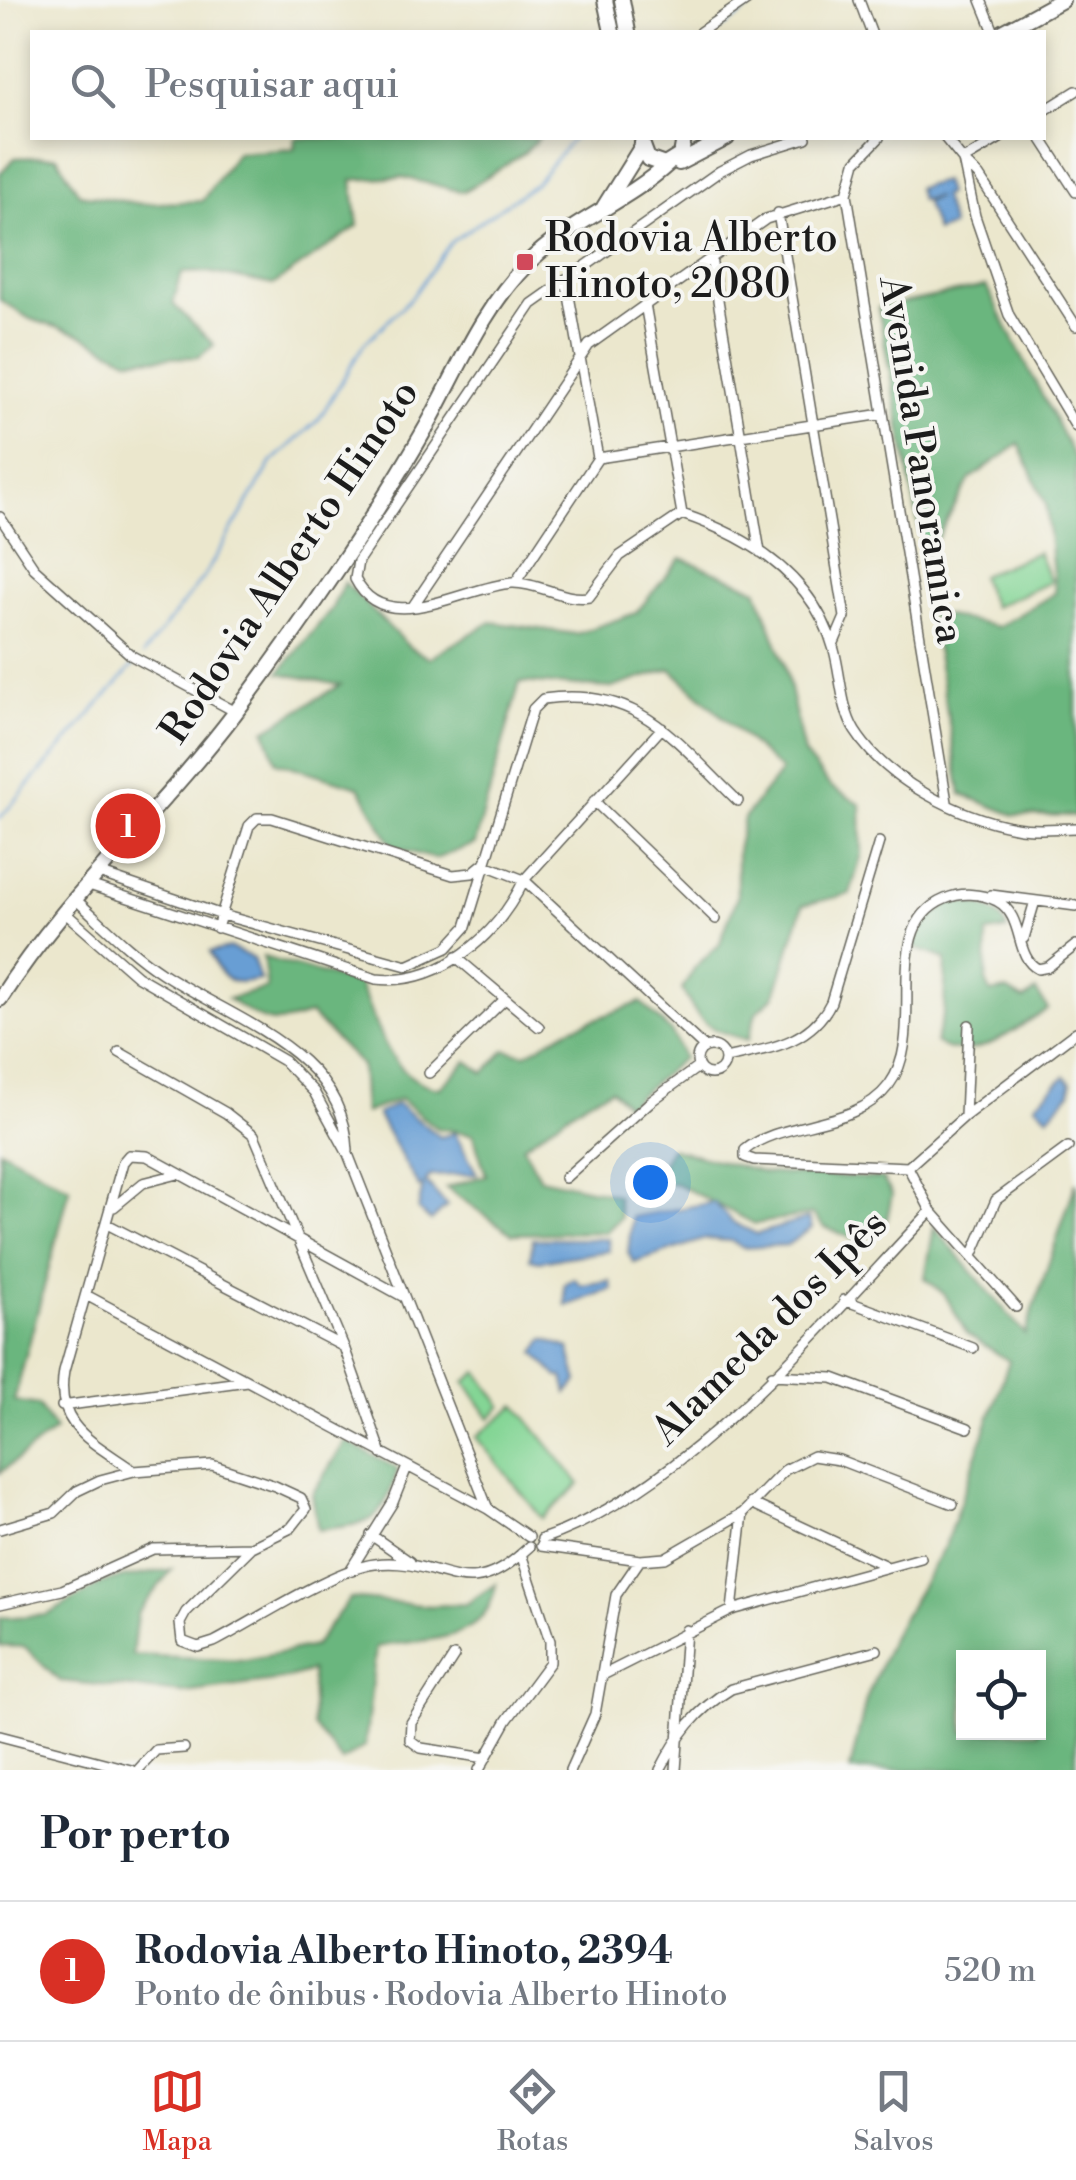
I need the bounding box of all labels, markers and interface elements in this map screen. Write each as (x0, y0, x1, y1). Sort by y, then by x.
search box (30, 30, 1046, 140)
icon: search (65, 58, 120, 113)
text: Pesquisar aqui (145, 62, 399, 109)
place label: Rodovia Alberto Hinoto, 2080 (545, 214, 838, 310)
marker: Rodovia Alberto Hinoto, 2080 (514, 251, 536, 273)
street label: Avenida Panoramica (867, 272, 975, 648)
street label: Rodovia Alberto Hinoto (150, 370, 430, 754)
pin: 1 (96, 788, 160, 864)
your location (625, 1157, 676, 1208)
street label: Alameda dos Ipês (641, 1200, 898, 1457)
map controls (956, 1650, 1046, 1740)
button: locate (956, 1650, 1046, 1740)
text: Por perto (40, 1809, 231, 1862)
text: Rodovia Alberto Hinoto, 2394 (135, 1928, 673, 1975)
text: 1 (65, 1951, 80, 1991)
text: 520 m (944, 1951, 1036, 1991)
text: Ponto de ônibus · Rodovia Alberto Hinoto (135, 1975, 727, 2015)
tab: Mapa (143, 2064, 212, 2159)
tab: Rotas (497, 2064, 568, 2159)
tab: Salvos (853, 2064, 933, 2159)

